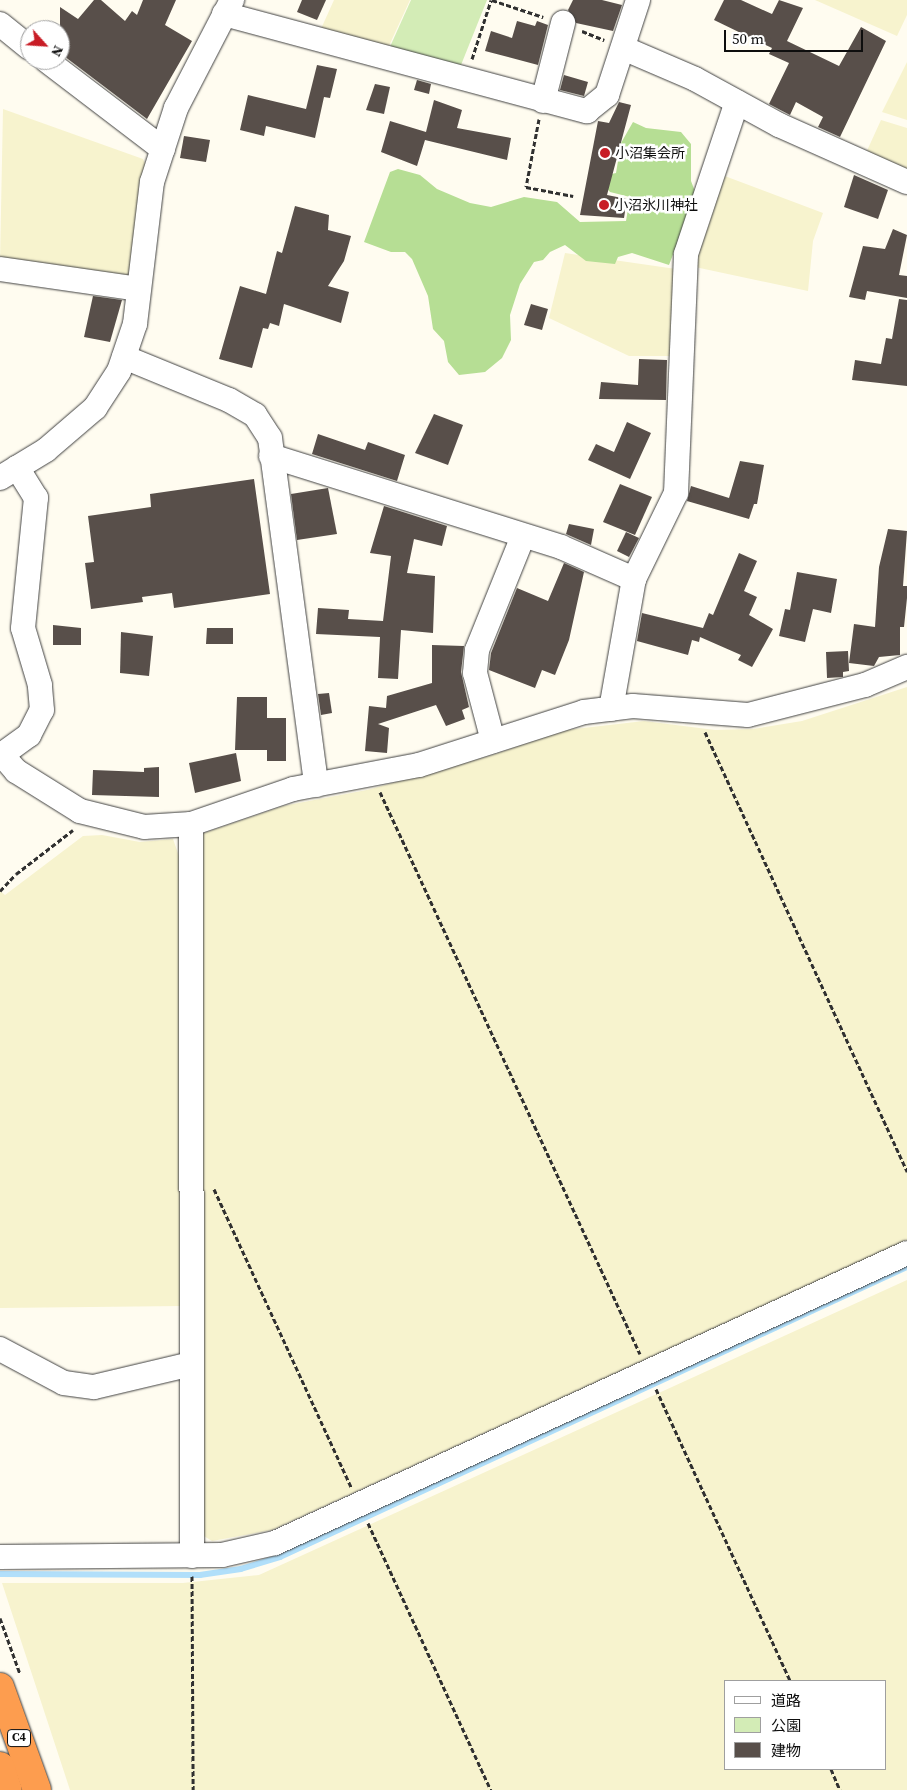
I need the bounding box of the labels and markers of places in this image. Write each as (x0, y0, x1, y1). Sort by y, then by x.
place label: 小沼集会所 (615, 145, 685, 161)
marker: 小沼集会所 (599, 147, 611, 159)
place label: 小沼氷川神社 (614, 197, 698, 213)
marker: 小沼氷川神社 (598, 199, 610, 211)

